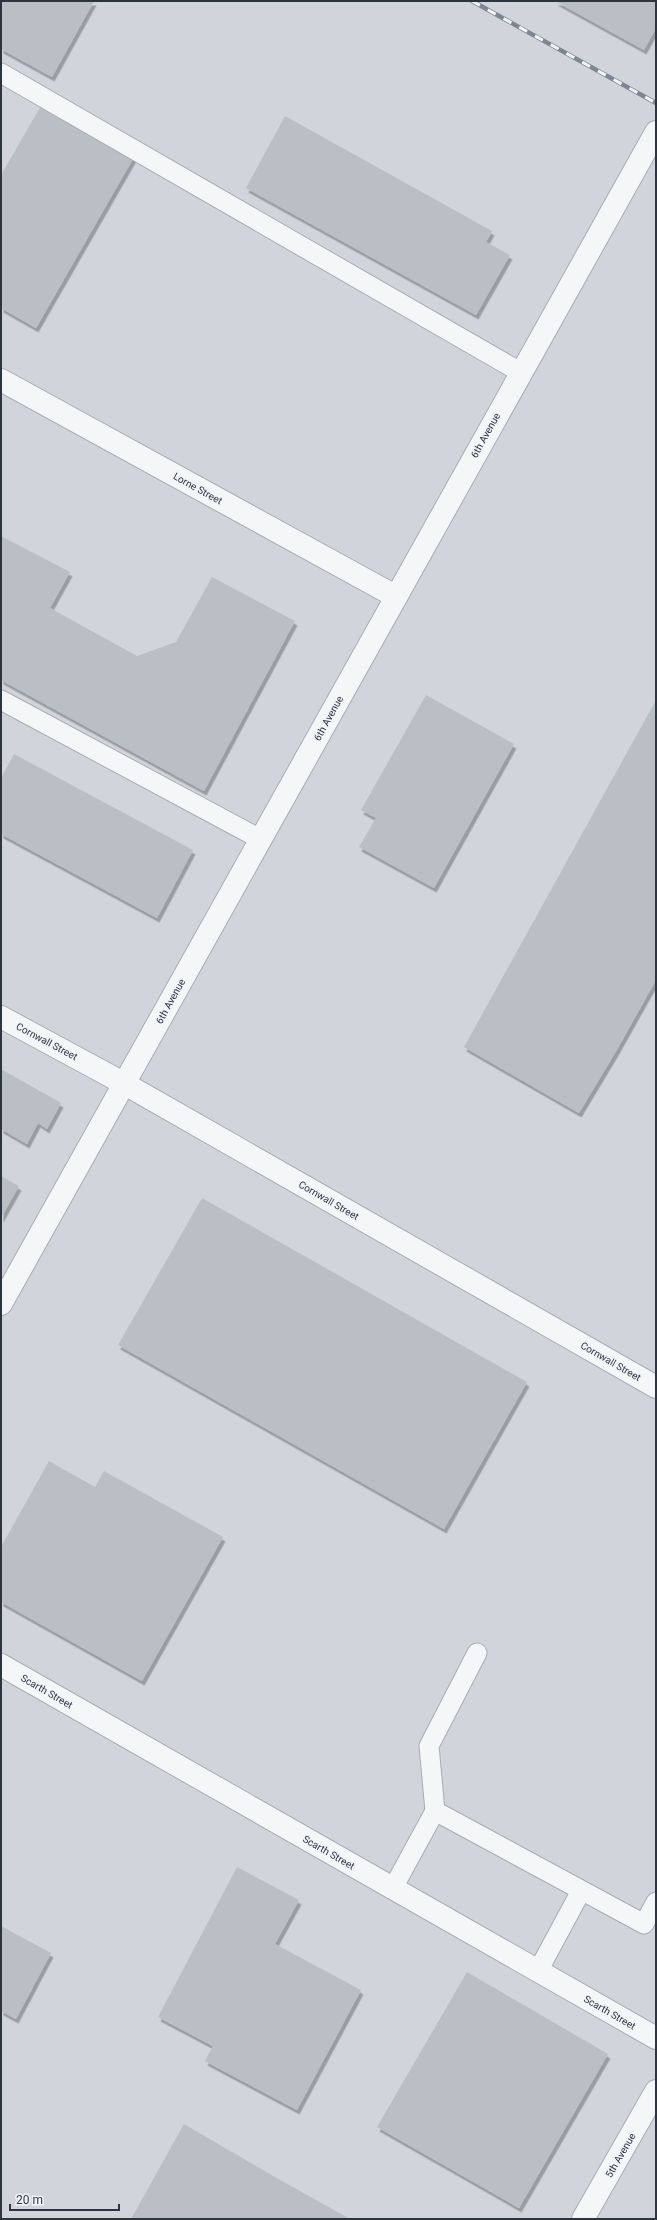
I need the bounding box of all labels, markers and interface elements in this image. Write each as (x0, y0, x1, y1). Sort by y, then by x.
street label: 6th Avenue (469, 411, 502, 460)
street label: Lorne Street (171, 470, 224, 506)
street label: 6th Avenue (312, 694, 345, 743)
street label: 6th Avenue (154, 977, 187, 1026)
street label: Cornwall Street (14, 1021, 79, 1062)
street label: Cornwall Street (297, 1179, 361, 1222)
street label: Cornwall Street (579, 1340, 643, 1383)
street label: Scarth Street (19, 1672, 75, 1711)
street label: Scarth Street (301, 1833, 357, 1872)
street label: Scarth Street (582, 1993, 638, 2032)
street label: 5th Avenue (603, 2131, 638, 2179)
scale bar (10, 2186, 119, 2212)
text: 20 m (16, 2193, 43, 2207)

